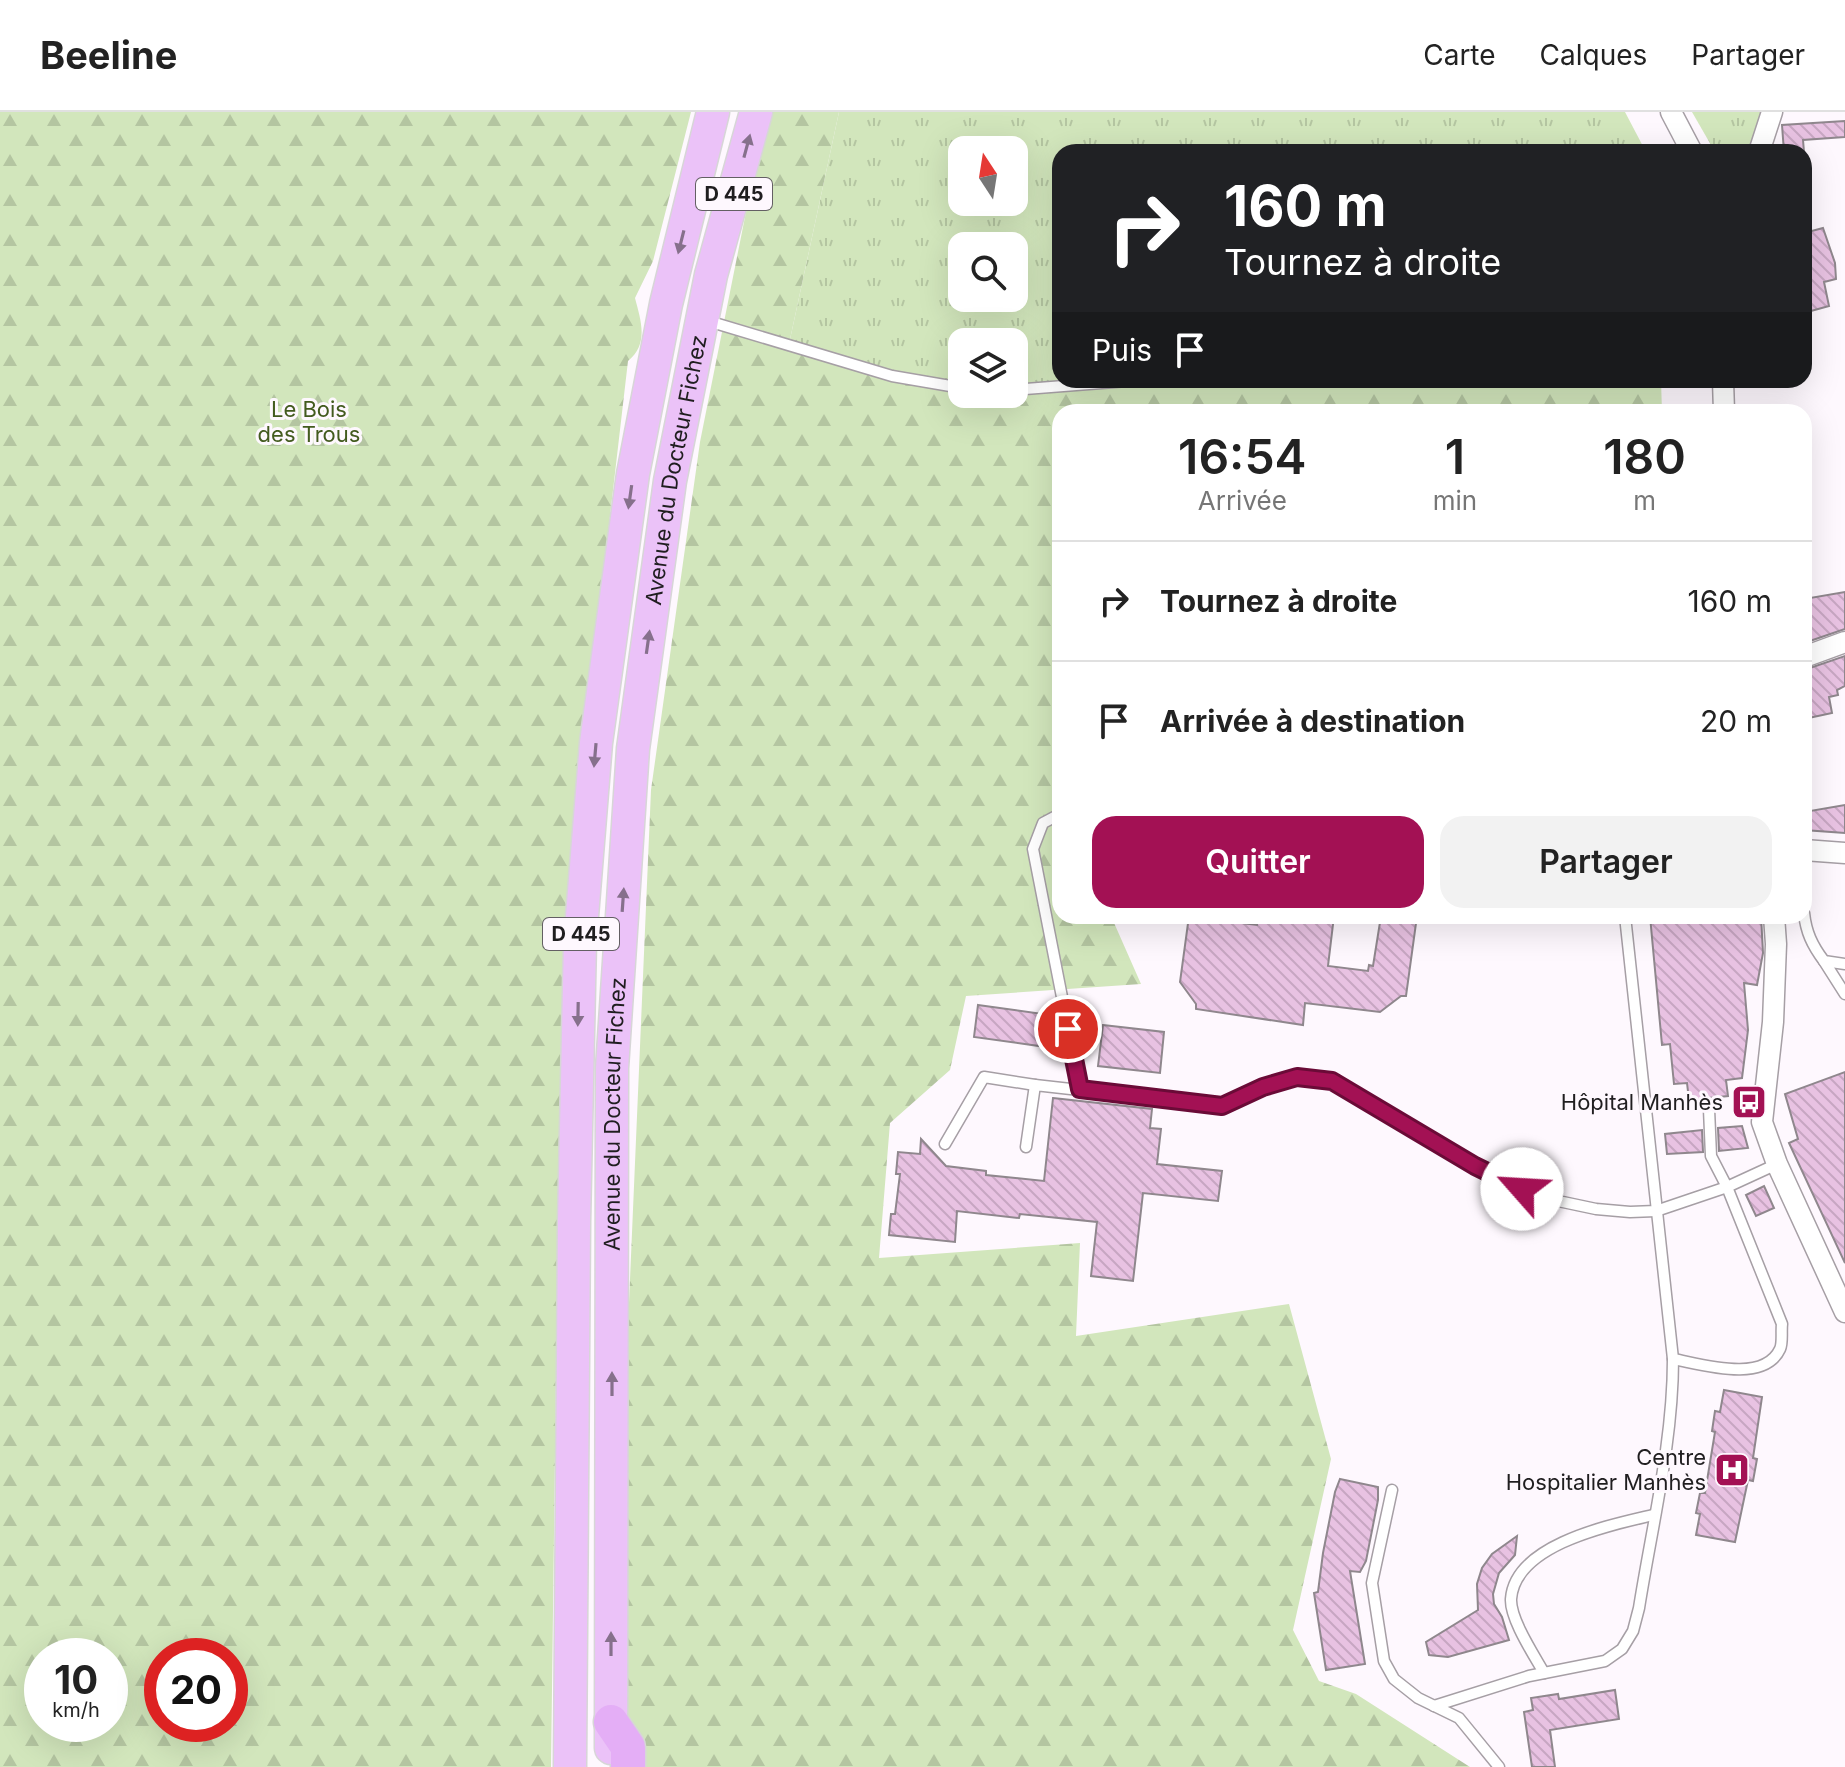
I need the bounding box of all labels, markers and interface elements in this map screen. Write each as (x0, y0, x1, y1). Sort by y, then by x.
text: Beeline (40, 32, 177, 78)
text: Carte (1423, 38, 1496, 72)
text: Calques (1540, 38, 1647, 72)
text: Partager (1691, 38, 1805, 72)
one-way arrow (741, 133, 753, 158)
north arrow (948, 136, 1028, 216)
map controls (948, 136, 1028, 408)
text: 160 m (1224, 172, 1387, 240)
icon: right (1092, 176, 1196, 280)
road number: D 445 (696, 178, 772, 210)
one-way arrow (674, 230, 686, 255)
button: search (948, 232, 1028, 312)
text: Tournez à droite (1224, 240, 1501, 284)
button: layers (948, 328, 1028, 408)
icon: arrive (1168, 328, 1212, 372)
text: Puis (1092, 332, 1152, 368)
street label: Avenue du Docteur Fichez (640, 333, 712, 607)
park label: Le Bois des Trous (258, 396, 360, 447)
text: 16:54 (1178, 427, 1307, 486)
text: 1 (1445, 427, 1465, 486)
text: 180 (1603, 427, 1686, 486)
one-way arrow (623, 485, 636, 510)
text: Arrivée (1198, 485, 1287, 516)
text: min (1433, 485, 1477, 516)
text: m (1633, 485, 1656, 516)
icon: right (1092, 579, 1136, 623)
text: Tournez à droite (1160, 583, 1397, 619)
text: 160 m (1688, 583, 1772, 619)
one-way arrow (642, 629, 655, 654)
icon: arrive (1092, 699, 1136, 743)
text: Arrivée à destination (1160, 703, 1465, 739)
text: 20 m (1700, 703, 1772, 739)
one-way arrow (589, 743, 602, 768)
button: Quitter (1092, 816, 1424, 908)
button: Partager (1440, 816, 1772, 908)
one-way arrow (617, 887, 630, 912)
road number: D 445 (543, 918, 619, 950)
street label: Avenue du Docteur Fichez (599, 976, 631, 1251)
pin (1034, 995, 1102, 1063)
one-way arrow (572, 1002, 585, 1027)
icon: arrive (1046, 1007, 1090, 1051)
bus stop icon: Hôpital Manhès (1730, 1083, 1768, 1121)
place label: Hôpital Manhès (1561, 1089, 1723, 1115)
position arrow (1480, 1147, 1564, 1231)
one-way arrow (606, 1371, 618, 1396)
place label: Centre Hospitalier Manhès (1506, 1444, 1706, 1495)
hospital icon: Centre Hospitalier Manhès (1713, 1451, 1751, 1489)
one-way arrow (605, 1631, 617, 1656)
speed limit sign: 20 (144, 1638, 248, 1742)
text: 10 (54, 1655, 98, 1704)
text: km/h (52, 1698, 100, 1722)

